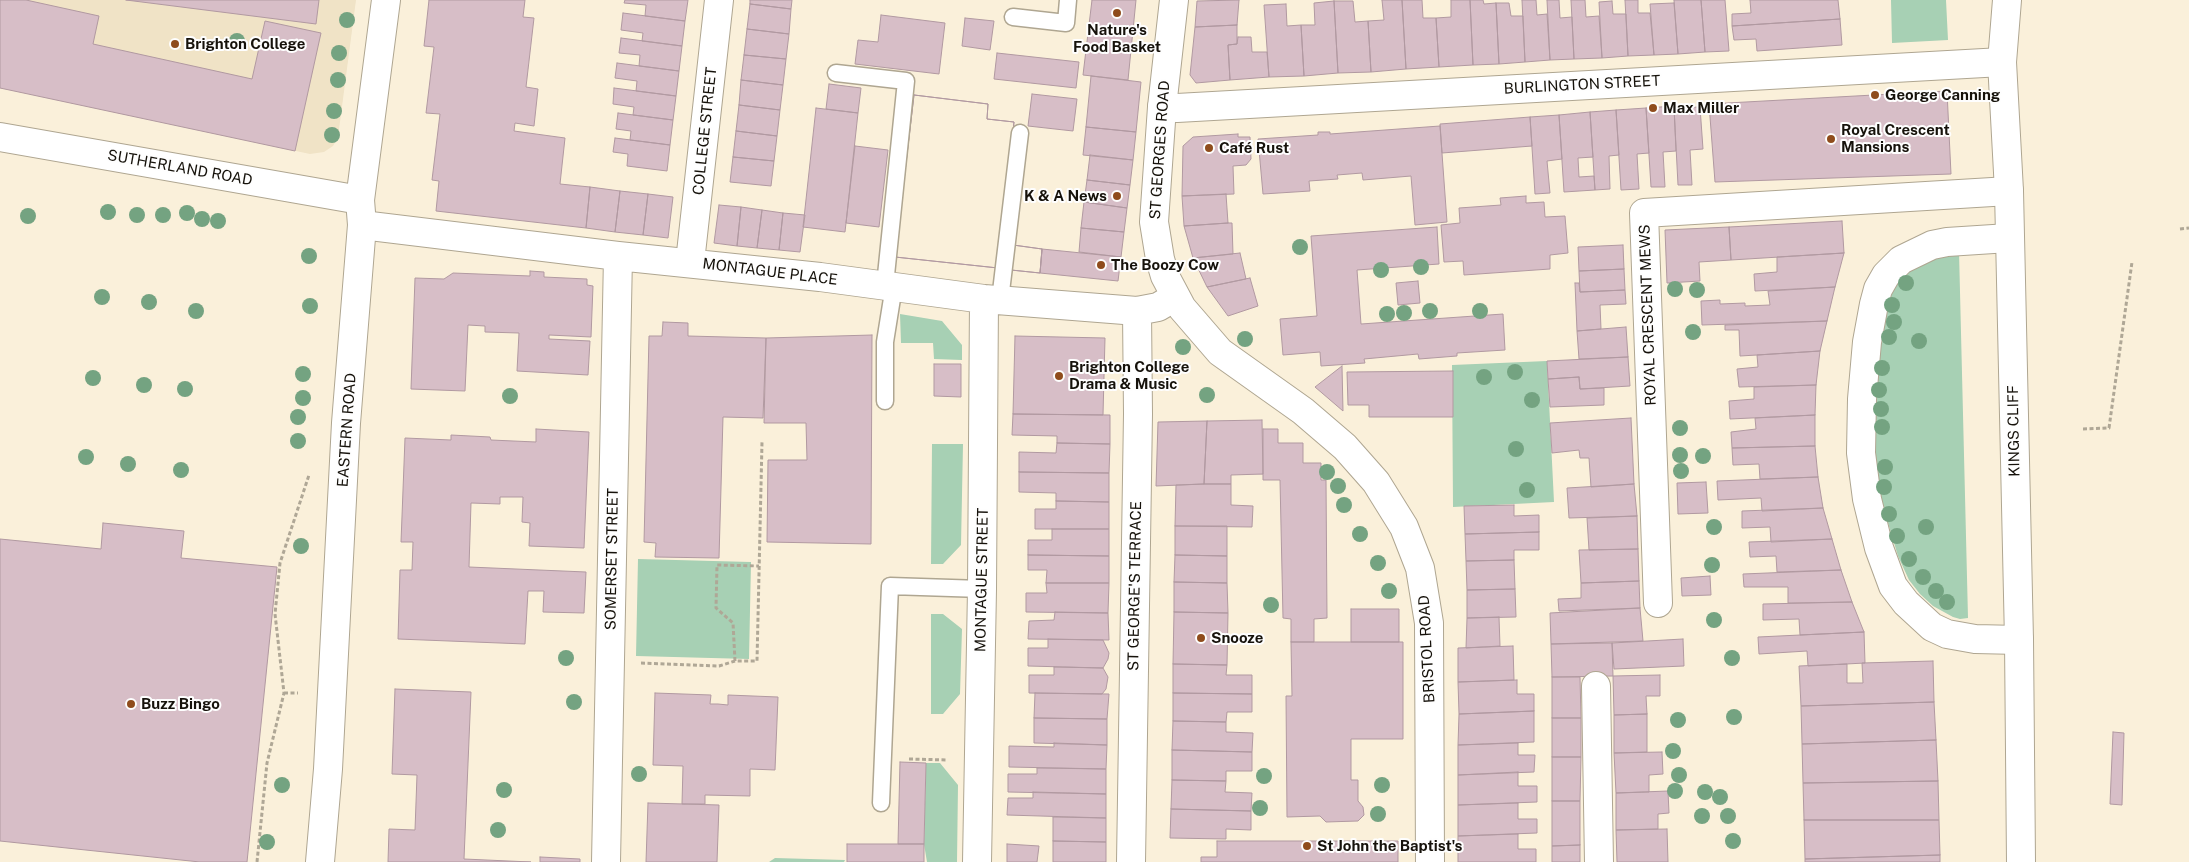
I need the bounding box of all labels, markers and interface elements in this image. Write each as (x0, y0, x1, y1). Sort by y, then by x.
marker: Nature's Food Basket (1111, 7, 1123, 19)
place label: Nature's Food Basket (1073, 21, 1161, 56)
place label: Brighton College (185, 35, 305, 53)
marker: Brighton College (169, 38, 181, 50)
street label: COLLEGE STREET (689, 66, 721, 196)
street label: BURLINGTON STREET (1503, 72, 1661, 98)
street label: ST GEORGES ROAD (1146, 80, 1174, 220)
place label: George Canning (1885, 86, 2000, 104)
marker: George Canning (1869, 89, 1881, 101)
place label: Max Miller (1663, 99, 1739, 117)
marker: Max Miller (1647, 102, 1659, 114)
place label: Royal Crescent Mansions (1841, 121, 1950, 156)
marker: Royal Crescent Mansions (1825, 133, 1837, 145)
place label: Café Rust (1219, 139, 1289, 157)
marker: Café Rust (1203, 142, 1215, 154)
street label: SUTHERLAND ROAD (106, 146, 254, 190)
place label: K & A News (1024, 187, 1107, 205)
marker: K & A News (1111, 190, 1123, 202)
street label: ROYAL CRESCENT MEWS (1636, 224, 1660, 406)
street label: MONTAGUE PLACE (701, 255, 839, 289)
place label: The Boozy Cow (1111, 256, 1219, 274)
marker: The Boozy Cow (1095, 259, 1107, 271)
place label: Brighton College Drama & Music (1069, 358, 1189, 393)
marker: Brighton College Drama & Music (1053, 370, 1065, 382)
street label: EASTERN ROAD (334, 372, 360, 488)
street label: KINGS CLIFF (2004, 385, 2024, 477)
street label: SOMERSET STREET (602, 488, 622, 630)
street label: ST GEORGE'S TERRACE (1125, 501, 1145, 671)
street label: MONTAGUE STREET (972, 508, 992, 652)
street label: BRISTOL ROAD (1415, 595, 1439, 703)
place label: Snooze (1211, 629, 1263, 647)
marker: Snooze (1195, 632, 1207, 644)
place label: Buzz Bingo (141, 695, 220, 713)
marker: Buzz Bingo (125, 698, 137, 710)
place label: St John the Baptist's (1317, 837, 1462, 855)
marker: St John the Baptist's (1301, 840, 1313, 852)

